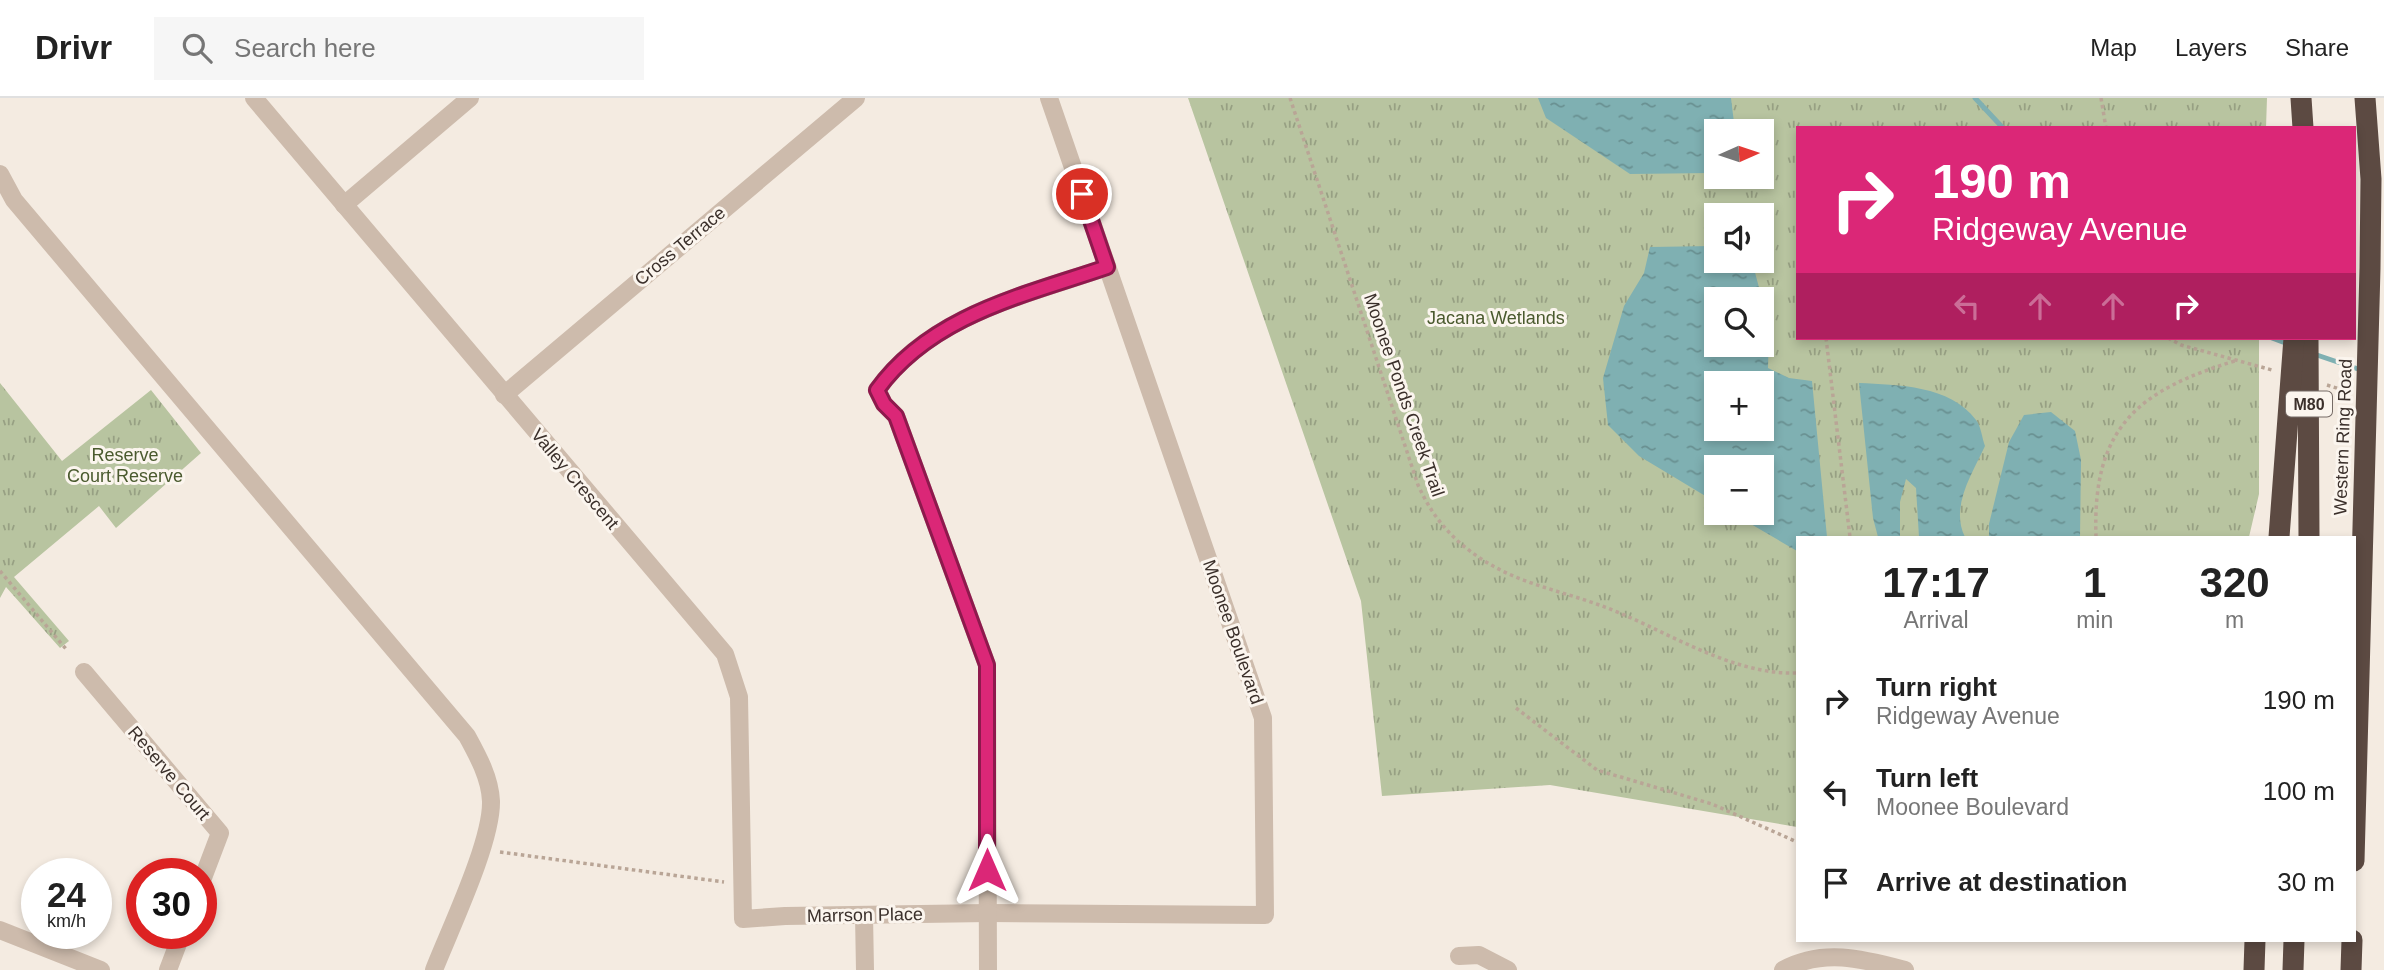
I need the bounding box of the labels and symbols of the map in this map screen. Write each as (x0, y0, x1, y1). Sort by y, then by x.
north arrow (1704, 119, 1774, 189)
pin (1052, 164, 1112, 224)
street label: Cross Terrace (631, 202, 729, 290)
street label: Moonee Ponds Creek Trail (1360, 291, 1448, 499)
park label: Jacana Wetlands (1427, 308, 1565, 328)
street label: Western Ring Road (2330, 358, 2356, 516)
road number: M80 (2286, 392, 2332, 416)
street label: Valley Crescent (527, 425, 623, 533)
park label: Reserve Court Reserve (67, 445, 183, 486)
street label: Moonee Boulevard (1199, 557, 1267, 707)
street label: Reserve Court (124, 722, 214, 824)
position arrow (950, 833, 1024, 907)
speed limit sign: 30 (126, 858, 217, 949)
street label: Marrson Place (807, 904, 923, 926)

